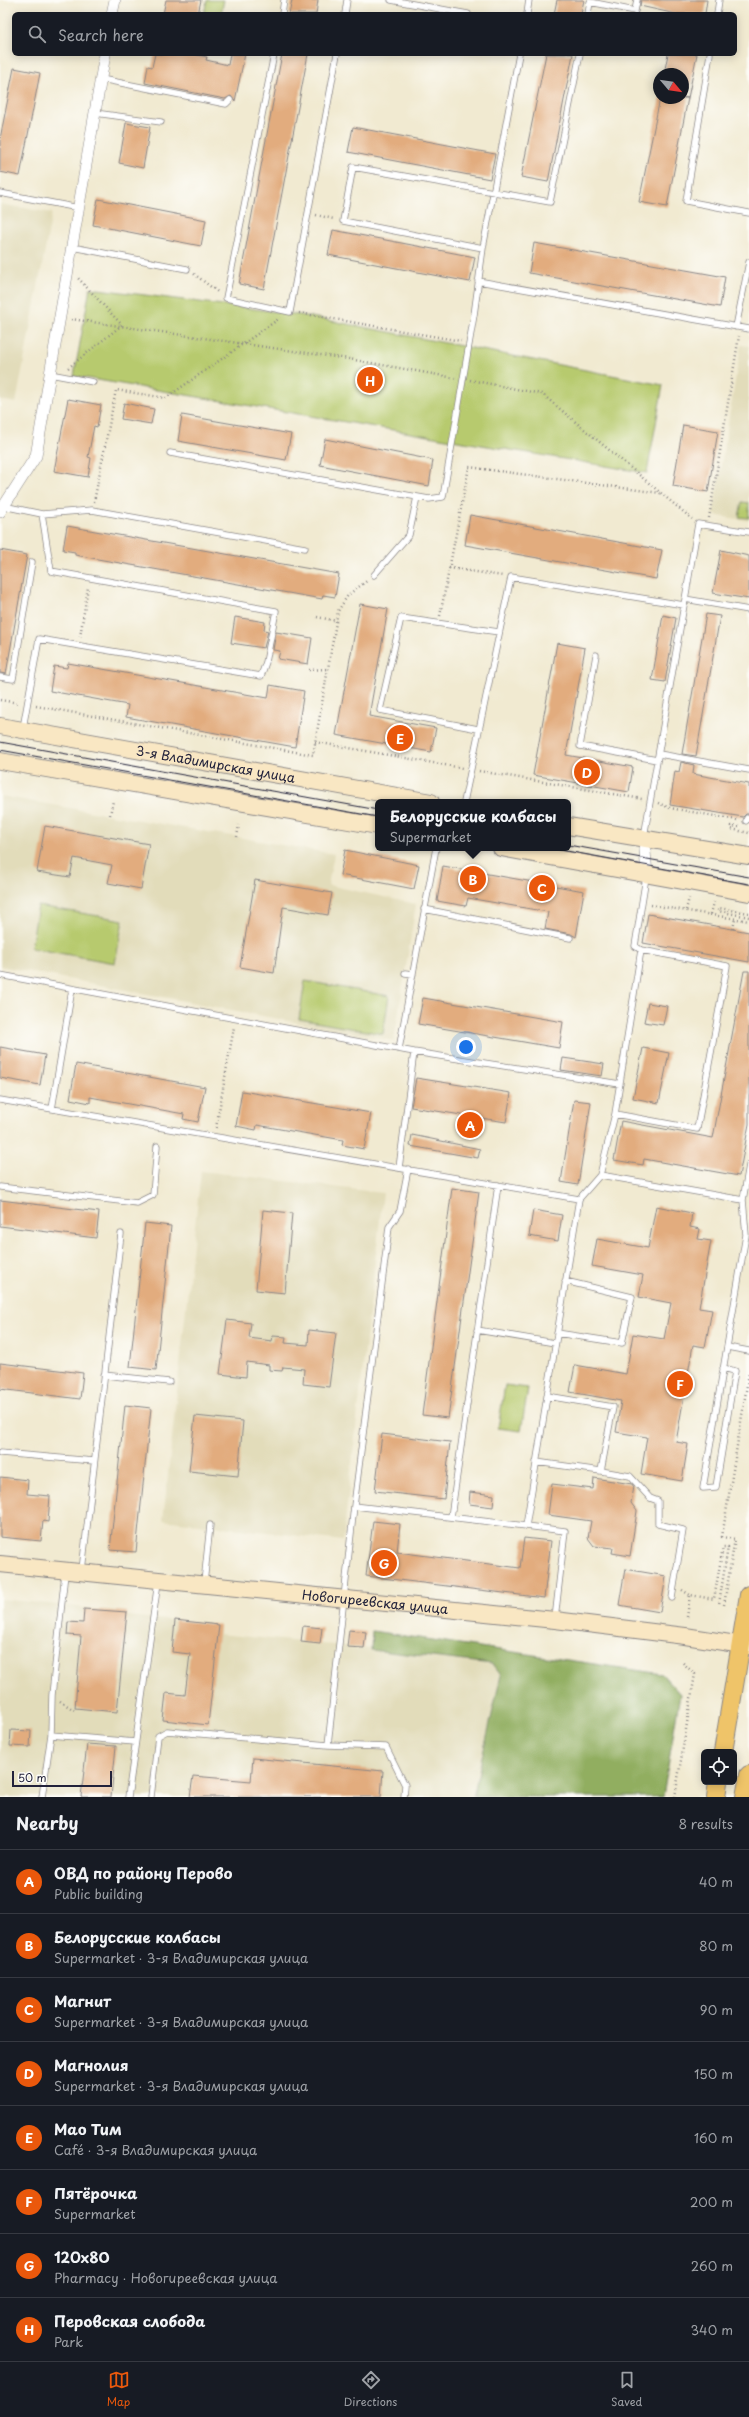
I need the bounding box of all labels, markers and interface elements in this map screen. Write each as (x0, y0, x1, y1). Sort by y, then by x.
search box (12, 12, 737, 56)
icon: search (26, 23, 48, 45)
text: Search here (58, 23, 144, 46)
north arrow (653, 68, 689, 104)
pin: H (357, 365, 383, 395)
pin: E (387, 723, 413, 753)
street label: 3-я Владимирская улица (135, 740, 298, 787)
pin: D (574, 757, 600, 787)
popup (375, 799, 571, 851)
text: Белорусские колбасы (390, 804, 556, 827)
text: Supermarket (390, 827, 471, 846)
pin: B (460, 864, 486, 894)
pin: C (529, 873, 555, 903)
your location (456, 1037, 476, 1057)
pin: A (457, 1110, 483, 1140)
pin: F (667, 1369, 693, 1399)
pin: G (371, 1548, 397, 1578)
street label: Новогиреевская улица (301, 1585, 450, 1618)
map controls (701, 1749, 737, 1785)
button: locate (701, 1749, 737, 1785)
scale bar (12, 1769, 112, 1788)
text: 50 m (18, 1769, 47, 1786)
text: Nearby (16, 1810, 78, 1836)
text: 8 results (679, 1814, 733, 1833)
text: ОВД по району Перово (54, 1861, 233, 1884)
text: A (24, 1872, 34, 1891)
text: 40 m (699, 1872, 733, 1891)
text: Public building (54, 1884, 143, 1903)
text: Белорусские колбасы (54, 1925, 221, 1948)
text: B (25, 1936, 33, 1955)
text: 80 m (699, 1936, 733, 1955)
text: Supermarket · 3-я Владимирская улица (54, 1948, 308, 1967)
text: Магнит (54, 1989, 111, 2012)
text: C (24, 2000, 34, 2019)
text: 90 m (700, 2000, 733, 2019)
text: Supermarket · 3-я Владимирская улица (54, 2012, 308, 2031)
text: Магнолия (54, 2053, 128, 2076)
text: D (24, 2064, 34, 2083)
text: 150 m (694, 2064, 733, 2083)
text: Supermarket · 3-я Владимирская улица (54, 2076, 308, 2095)
text: Мао Тим (54, 2117, 122, 2140)
text: E (25, 2128, 33, 2147)
text: 160 m (694, 2128, 733, 2147)
text: Café · 3-я Владимирская улица (54, 2140, 257, 2159)
text: Пятёрочка (54, 2181, 137, 2204)
text: F (25, 2192, 33, 2211)
text: 200 m (690, 2192, 733, 2211)
text: Supermarket (54, 2204, 136, 2223)
text: 120x80 (54, 2245, 110, 2268)
text: G (24, 2256, 34, 2275)
text: 260 m (691, 2256, 733, 2275)
text: Pharmacy · Новогиреевская улица (54, 2268, 278, 2287)
text: Перовская слобода (54, 2309, 205, 2332)
text: H (24, 2320, 34, 2339)
text: 340 m (690, 2320, 733, 2339)
text: Park (54, 2332, 83, 2351)
tab: Map (107, 2369, 130, 2410)
tab: Directions (344, 2369, 397, 2410)
tab: Saved (611, 2369, 642, 2410)

